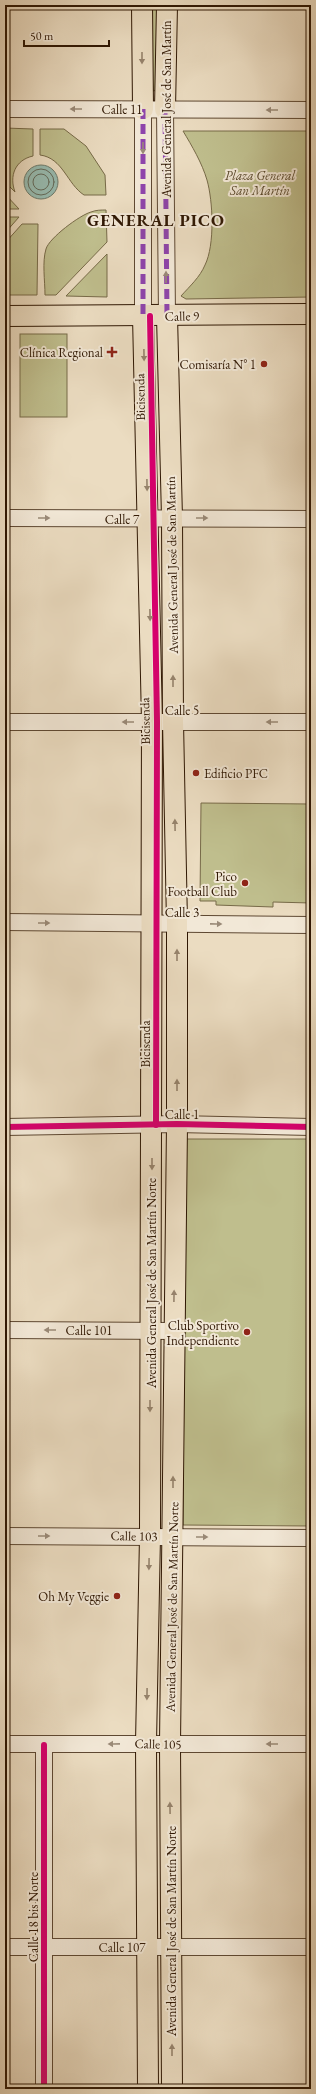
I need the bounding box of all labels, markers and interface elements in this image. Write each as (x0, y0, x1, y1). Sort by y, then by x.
street label: Avenida General José de San Martín (158, 20, 175, 199)
scale bar (24, 22, 109, 48)
text: 50 m (30, 28, 54, 44)
one-way arrow (139, 52, 145, 65)
street label: Calle 11 (102, 101, 142, 118)
one-way arrow (69, 106, 82, 112)
one-way arrow (265, 107, 278, 113)
one-way arrow (140, 142, 146, 155)
park label: Plaza General San Martín (225, 167, 295, 199)
district label: GENERAL PICO (87, 209, 225, 231)
one-way arrow (163, 270, 169, 283)
street label: Calle 9 (165, 307, 200, 325)
place label: Clínica Regional (20, 344, 103, 361)
marker: Clínica Regional (106, 346, 118, 358)
one-way arrow (141, 349, 147, 362)
place label: Comisaría N° 1 (179, 356, 256, 373)
marker: Comisaría N° 1 (259, 359, 269, 369)
street label: Bicisenda (131, 372, 149, 421)
street label: Avenida General José de San Martín (162, 476, 182, 655)
one-way arrow (143, 479, 150, 491)
street label: Calle 7 (105, 511, 140, 528)
one-way arrow (38, 515, 51, 521)
one-way arrow (196, 515, 209, 521)
one-way arrow (147, 609, 153, 622)
one-way arrow (170, 674, 176, 687)
street label: Bicisenda (136, 696, 154, 745)
street label: Calle 5 (165, 702, 199, 719)
one-way arrow (121, 719, 134, 725)
one-way arrow (265, 719, 278, 725)
place label: Edificio PFC (204, 765, 268, 782)
marker: Edificio PFC (191, 768, 201, 778)
one-way arrow (172, 818, 178, 831)
place label: Pico Football Club (167, 868, 237, 900)
marker: Pico Football Club (240, 878, 250, 888)
street label: Calle 3 (165, 904, 199, 921)
one-way arrow (38, 920, 51, 926)
one-way arrow (210, 921, 223, 927)
one-way arrow (174, 948, 180, 961)
street label: Bicisenda (137, 1020, 154, 1068)
one-way arrow (174, 1078, 180, 1091)
street label: Calle 1 (165, 1106, 199, 1123)
one-way arrow (149, 1158, 155, 1171)
street label: Avenida General José de San Martín Norte (143, 1178, 160, 1389)
one-way arrow (171, 1289, 177, 1302)
place label: Club Sportivo Independiente (167, 1317, 239, 1349)
street label: Calle 101 (65, 1322, 113, 1339)
one-way arrow (43, 1327, 56, 1333)
marker: Club Sportivo Independiente (242, 1327, 252, 1337)
one-way arrow (147, 1400, 153, 1413)
one-way arrow (170, 1475, 176, 1488)
street label: Avenida General José de San Martín Norte (162, 1502, 182, 1713)
street label: Calle 103 (110, 1527, 158, 1545)
one-way arrow (38, 1533, 51, 1539)
one-way arrow (196, 1534, 209, 1540)
one-way arrow (146, 1558, 152, 1571)
place label: Oh My Veggie (38, 1588, 109, 1605)
marker: Oh My Veggie (112, 1591, 122, 1601)
one-way arrow (144, 1688, 150, 1701)
street label: Calle 105 (134, 1735, 182, 1753)
one-way arrow (107, 1741, 120, 1747)
one-way arrow (265, 1741, 278, 1747)
one-way arrow (167, 1802, 174, 1814)
street label: Avenida General José de San Martín Norte (163, 1826, 180, 2037)
street label: Calle 18 bis Norte (25, 1872, 42, 1962)
street label: Calle 107 (98, 1939, 146, 1956)
one-way arrow (169, 2043, 175, 2056)

